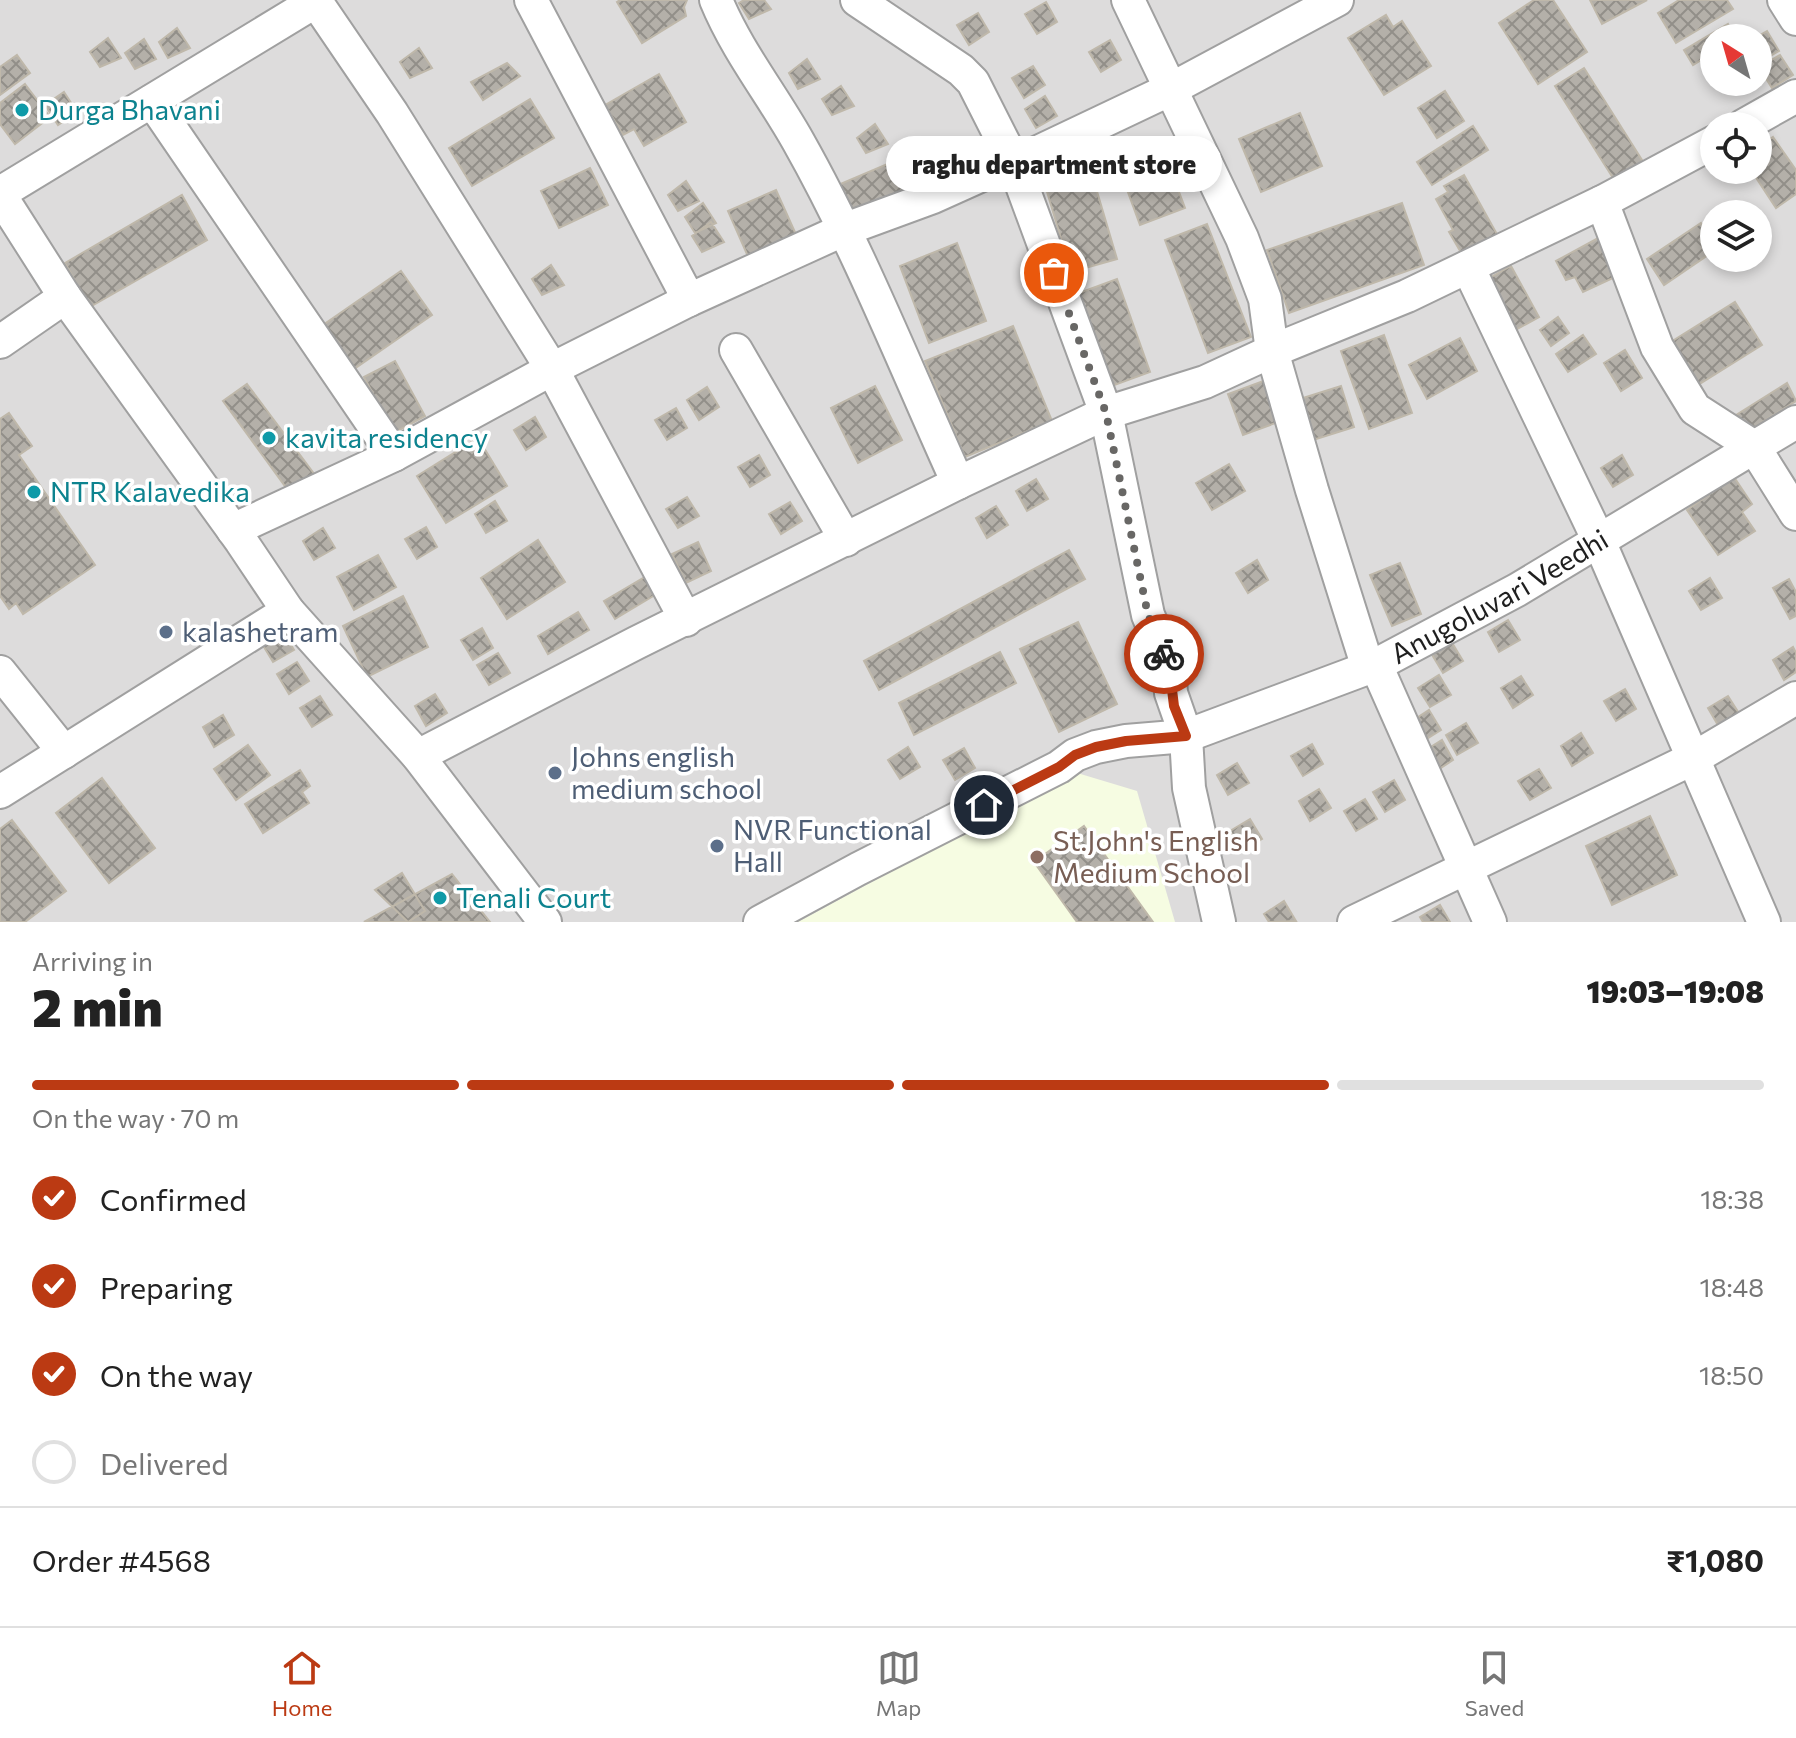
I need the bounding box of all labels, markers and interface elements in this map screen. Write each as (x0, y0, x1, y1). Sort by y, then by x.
north arrow (1700, 24, 1772, 96)
map controls (1700, 24, 1772, 272)
place label: Durga Bhavani (38, 92, 221, 126)
marker: Durga Bhavani (13, 101, 31, 119)
button: locate (1700, 112, 1772, 184)
callout: raghu department store (886, 137, 1222, 193)
text: raghu department store (912, 148, 1196, 179)
button: layers (1700, 200, 1772, 272)
pin (1020, 239, 1088, 307)
icon: bag (1032, 251, 1076, 295)
place label: kavita residency (285, 420, 488, 454)
marker: kavita residency (260, 429, 278, 447)
place label: NTR Kalavedika (50, 474, 250, 508)
marker: NTR Kalavedika (25, 483, 43, 501)
street label: Anugoluvari Veedhi (1384, 521, 1614, 670)
place label: kalashetram (182, 614, 338, 648)
courier (1124, 614, 1204, 694)
marker: kalashetram (157, 623, 175, 641)
icon: bike (1142, 632, 1186, 676)
place label: Johns english medium school (571, 739, 762, 805)
marker: Johns english medium school (546, 764, 564, 782)
pin (950, 771, 1018, 839)
icon: home (962, 783, 1006, 827)
place label: NVR Functional Hall (733, 812, 932, 878)
place label: St.John's English Medium School (1053, 823, 1259, 889)
marker: NVR Functional Hall (708, 837, 726, 855)
marker: St.John's English Medium School (1028, 848, 1046, 866)
place label: Tenali Court (456, 880, 611, 914)
marker: Tenali Court (431, 889, 449, 907)
text: Arriving in (32, 945, 153, 976)
text: 19:03–19:08 (1587, 972, 1764, 1009)
text: 2 min (32, 974, 163, 1038)
text: On the way · 70 m (32, 1102, 239, 1133)
icon: check (32, 1176, 76, 1220)
text: Confirmed (100, 1180, 247, 1217)
text: 18:38 (1700, 1183, 1764, 1214)
icon: check (32, 1264, 76, 1308)
text: Preparing (100, 1268, 233, 1305)
text: 18:48 (1700, 1271, 1764, 1302)
icon: check (32, 1352, 76, 1396)
text: On the way (100, 1356, 253, 1393)
text: 18:50 (1699, 1359, 1764, 1390)
text: Delivered (100, 1444, 229, 1481)
text: Order #4568 (32, 1541, 211, 1578)
text: ₹1,080 (1666, 1541, 1764, 1578)
tab: Home (272, 1646, 332, 1721)
tab: Map (876, 1646, 921, 1721)
tab: Saved (1465, 1646, 1524, 1721)

